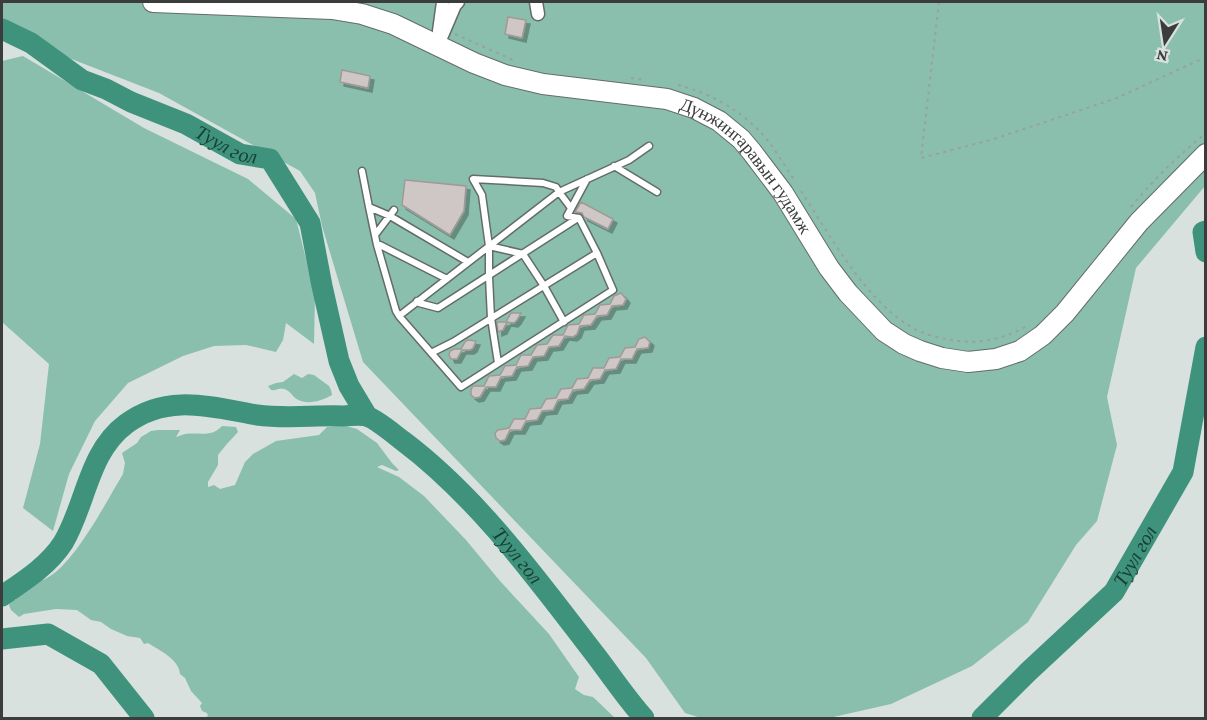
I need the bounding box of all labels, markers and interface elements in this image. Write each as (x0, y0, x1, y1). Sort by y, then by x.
north arrow (1135, 12, 1195, 72)
text: N (1155, 47, 1169, 66)
street label: Дүнжингаравын гудамж (677, 94, 816, 238)
water label: Туул гол (192, 120, 259, 168)
water label: Туул гол (1109, 522, 1161, 590)
water label: Туул гол (488, 523, 547, 588)

